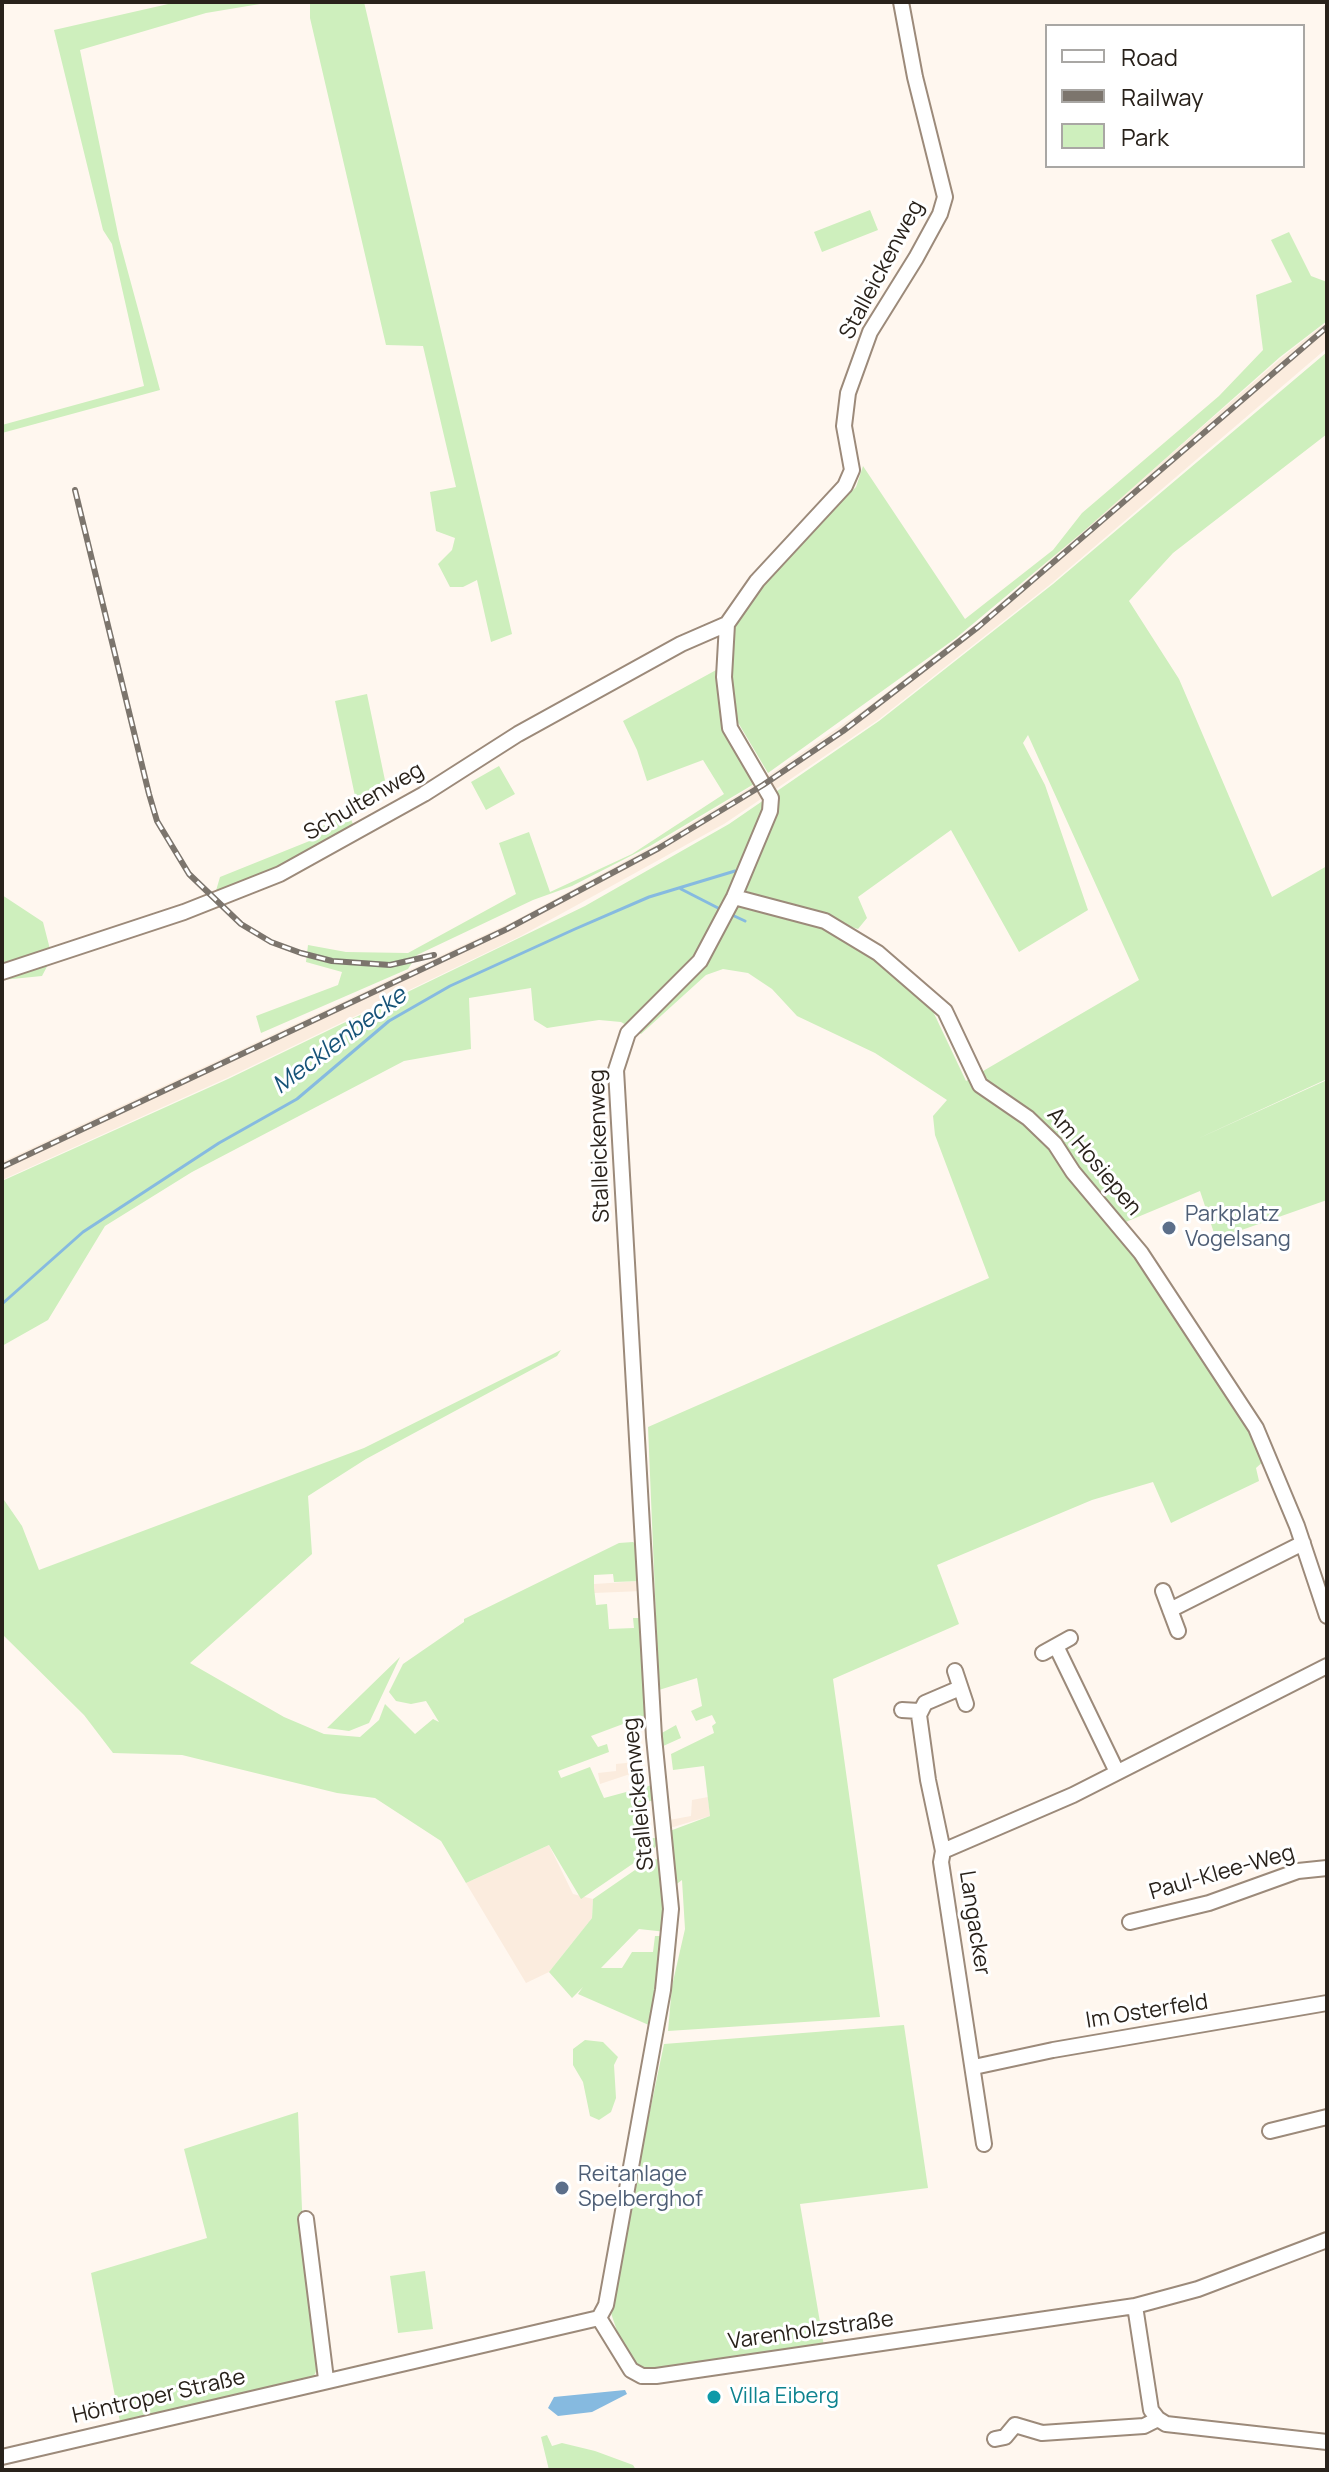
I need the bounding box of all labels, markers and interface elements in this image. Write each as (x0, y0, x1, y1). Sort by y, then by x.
legend (1045, 24, 1305, 168)
text: Road (1121, 40, 1178, 73)
text: Railway (1121, 80, 1204, 113)
text: Park (1121, 120, 1169, 153)
street label: Stalleickenweg (834, 196, 930, 344)
street label: Schultenweg (300, 757, 428, 847)
water label: Mecklenbecke (267, 981, 413, 1101)
street label: Stalleickenweg (584, 1069, 616, 1223)
street label: Am Hosiepen (1041, 1103, 1147, 1221)
place label: Parkplatz Vogelsang (1185, 1202, 1291, 1254)
marker: Parkplatz Vogelsang (1160, 1219, 1178, 1237)
street label: Stalleickenweg (618, 1716, 660, 1872)
street label: Paul-Klee-Weg (1146, 1840, 1298, 1906)
street label: Langacker (953, 1869, 995, 1977)
street label: Im Osterfeld (1084, 1989, 1210, 2035)
place label: Reitanlage Spelberghof (578, 2162, 703, 2214)
marker: Reitanlage Spelberghof (553, 2179, 571, 2197)
street label: Varenholzstraße (727, 2306, 895, 2356)
street label: Höntroper Straße (70, 2364, 248, 2430)
place label: Villa Eiberg (730, 2384, 839, 2410)
marker: Villa Eiberg (705, 2388, 723, 2406)

